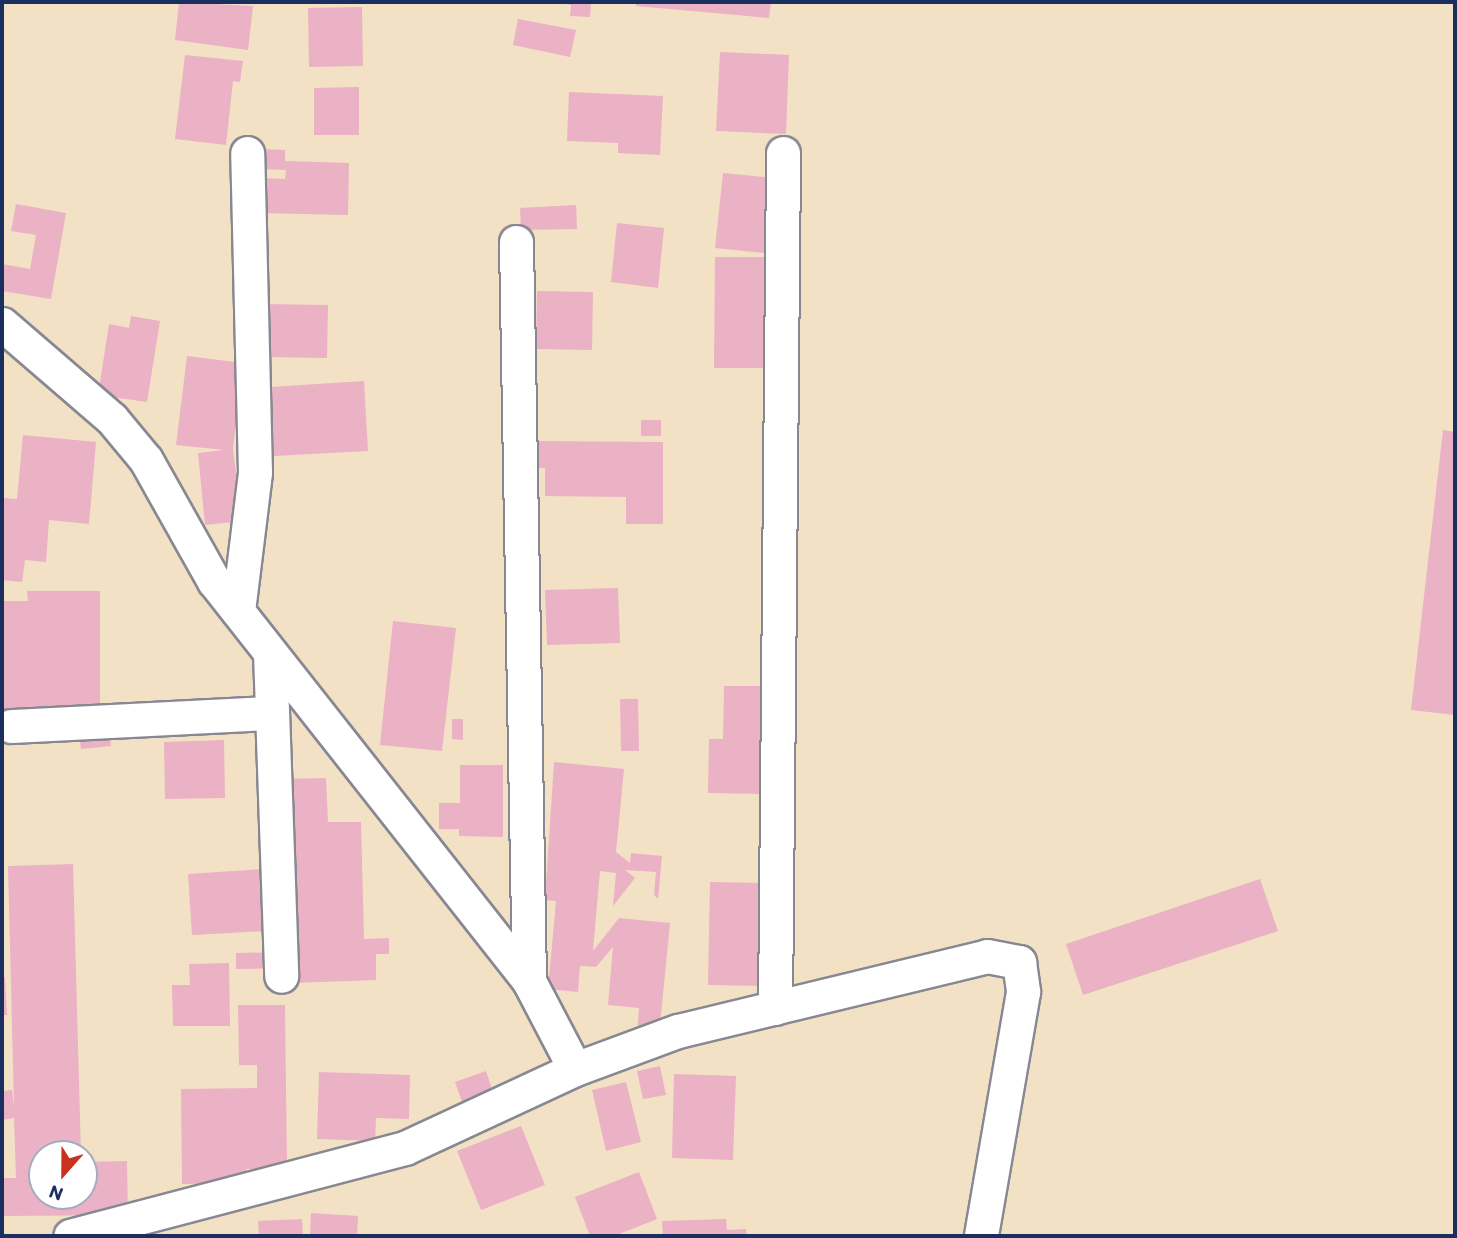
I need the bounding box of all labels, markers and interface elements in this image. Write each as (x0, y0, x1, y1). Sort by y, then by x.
north arrow (28, 1140, 98, 1210)
text: N (46, 1180, 66, 1206)

